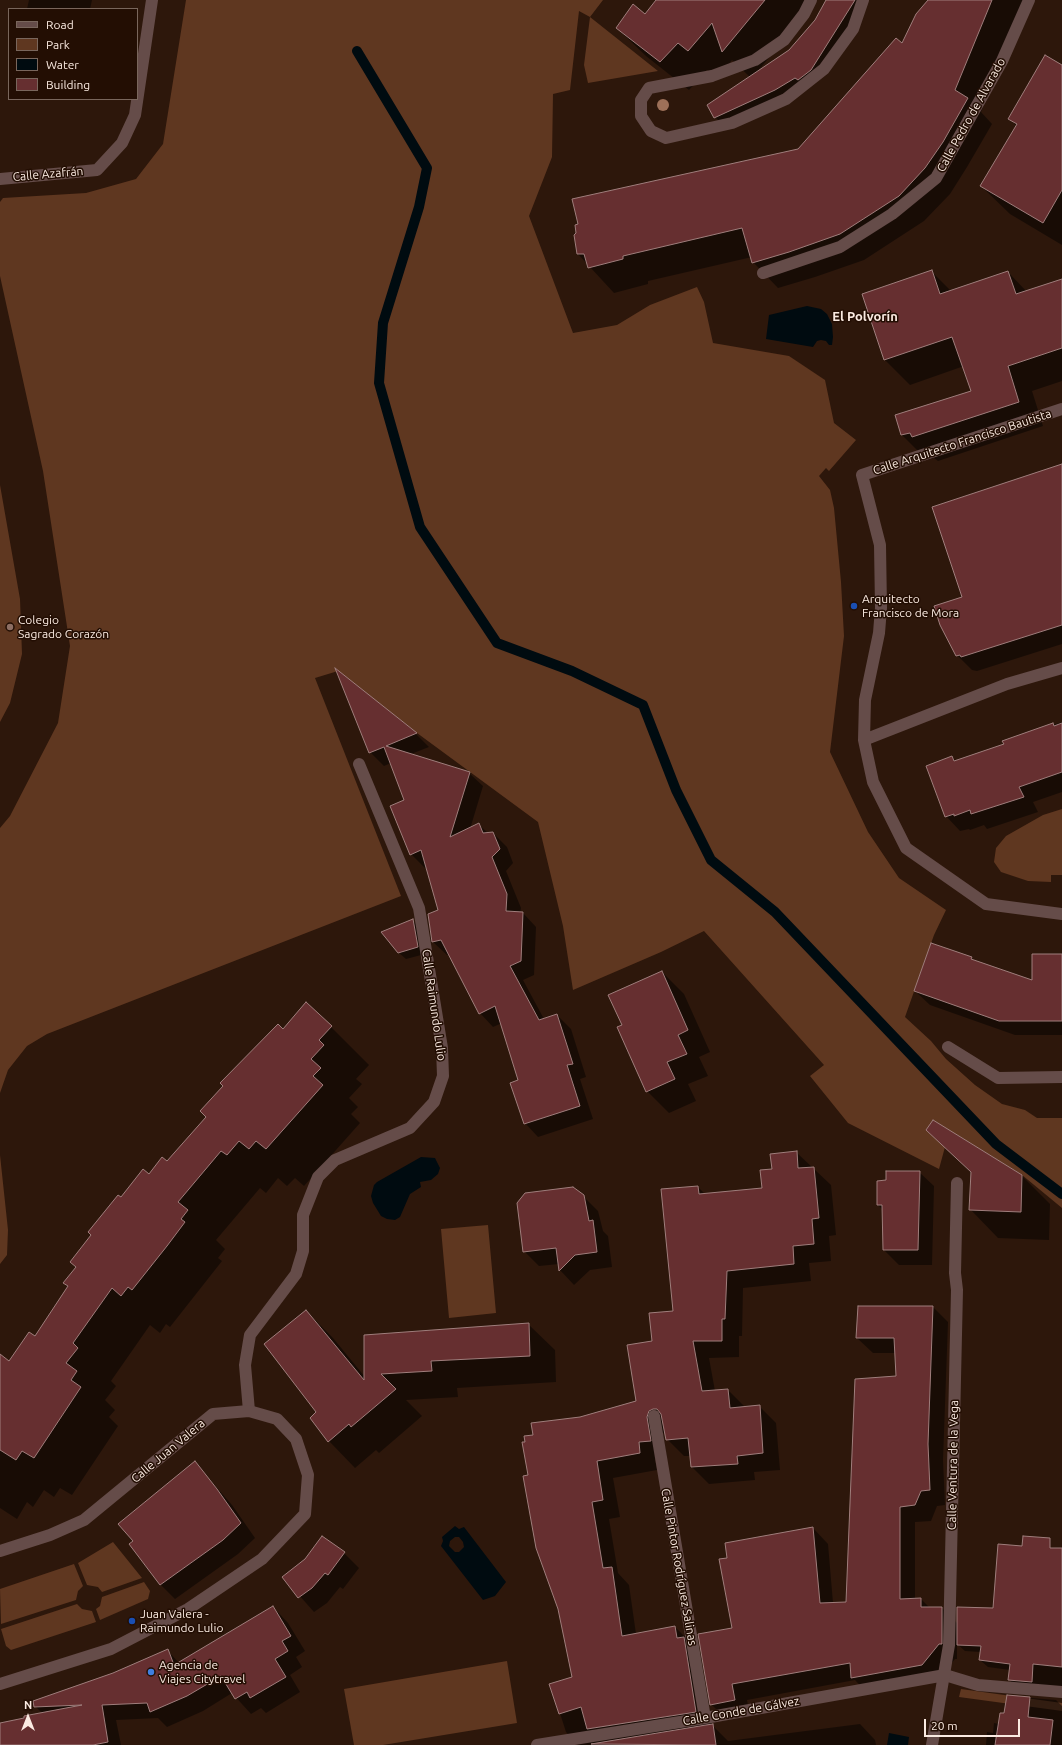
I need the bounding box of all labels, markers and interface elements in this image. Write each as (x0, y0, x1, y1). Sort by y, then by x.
legend (8, 8, 138, 100)
text: Road (46, 18, 74, 31)
text: Park (46, 38, 70, 51)
street label: Calle Pedro de Alvarado (934, 55, 1008, 175)
text: Water (46, 58, 79, 71)
text: Building (46, 78, 90, 91)
street label: Calle Azafrán (12, 164, 84, 184)
district label: El Polvorín (832, 309, 898, 325)
street label: Calle Arquitecto Francisco Bautista (871, 406, 1053, 478)
place label: Arquitecto Francisco de Mora (862, 592, 959, 620)
marker: Arquitecto Francisco de Mora (849, 601, 859, 611)
place label: Colegio Sagrado Corazón (18, 613, 109, 641)
marker: Colegio Sagrado Corazón (5, 622, 15, 632)
street label: Calle Raimundo Lulio (419, 948, 449, 1062)
street label: Calle Ventura de la Vega (945, 1400, 961, 1530)
street label: Calle Juan Valera (128, 1416, 208, 1486)
street label: Calle Pintor Rodríguez Salinas (658, 1487, 700, 1647)
place label: Juan Valera - Raimundo Lulio (140, 1607, 223, 1635)
marker: Juan Valera - Raimundo Lulio (127, 1616, 137, 1626)
place label: Agencia de Viajes Citytravel (159, 1658, 245, 1686)
marker: Agencia de Viajes Citytravel (146, 1667, 156, 1677)
street label: Calle Conde de Gálvez (681, 1694, 801, 1728)
north arrow (8, 1697, 48, 1737)
text: N (24, 1699, 32, 1711)
scale bar (926, 1711, 1022, 1737)
text: 20 m (931, 1719, 958, 1732)

